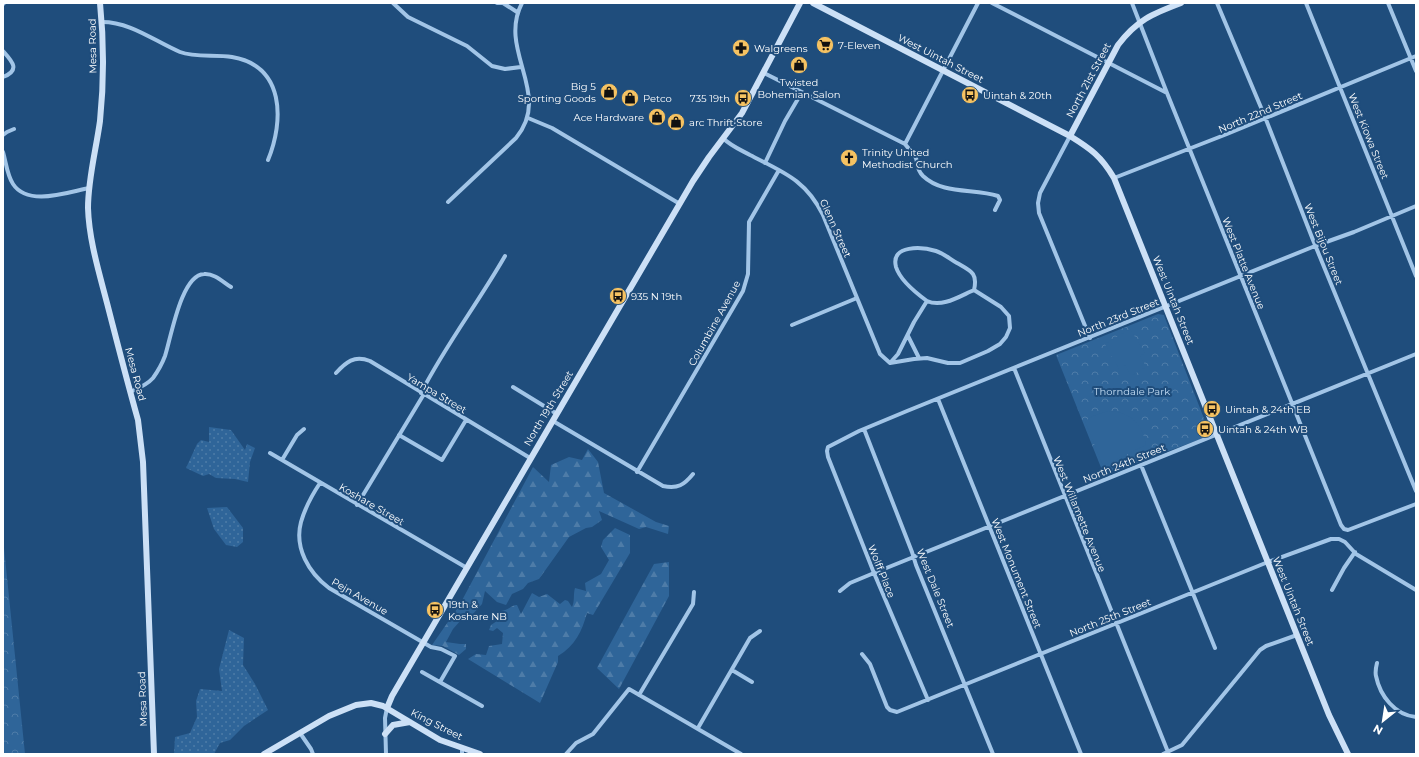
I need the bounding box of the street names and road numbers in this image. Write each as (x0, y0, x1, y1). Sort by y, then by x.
street label: Mesa Road (86, 18, 99, 74)
street label: West Uintah Street (896, 31, 986, 86)
street label: North 21st Street (1063, 40, 1114, 120)
street label: North 22nd Street (1216, 89, 1304, 136)
street label: West Kiowa Street (1345, 91, 1392, 181)
street label: Glenn Street (817, 197, 854, 260)
street label: West Bijou Street (1301, 201, 1346, 287)
street label: West Platte Avenue (1219, 215, 1268, 311)
street label: West Uintah Street (1150, 254, 1197, 347)
street label: Columbine Avenue (686, 278, 743, 368)
street label: North 23rd Street (1075, 295, 1161, 340)
street label: Mesa Road (122, 346, 149, 402)
street label: North 19th Street (521, 368, 576, 448)
street label: Yampa Street (404, 370, 469, 416)
street label: North 24th Street (1081, 441, 1167, 486)
street label: West Willamette Avenue (1050, 454, 1109, 574)
street label: Koshare Street (337, 480, 407, 528)
street label: West Monument Street (988, 516, 1045, 630)
street label: Wolff Place (865, 543, 898, 600)
street label: West Dale Street (914, 547, 957, 630)
street label: West Uintah Street (1270, 555, 1317, 648)
street label: Pejn Avenue (329, 575, 390, 618)
street label: North 25th Street (1067, 595, 1153, 640)
street label: Mesa Road (135, 671, 150, 727)
street label: King Street (409, 706, 465, 743)

